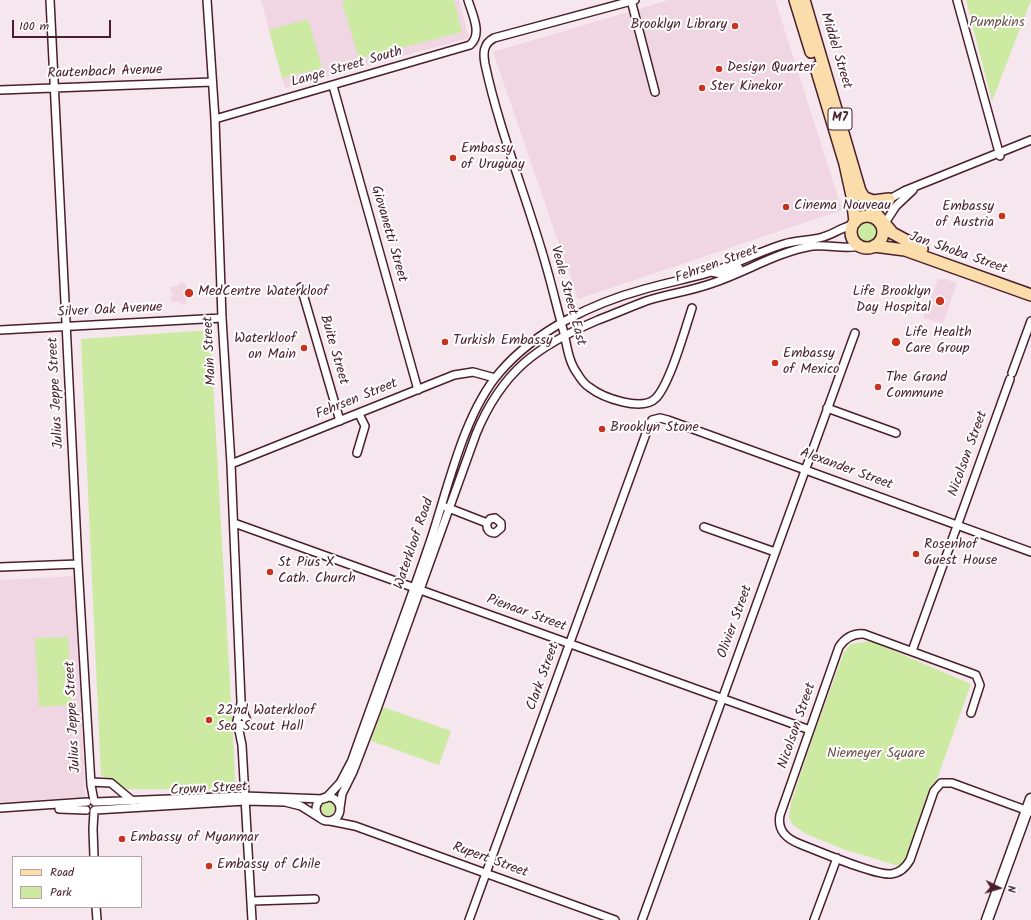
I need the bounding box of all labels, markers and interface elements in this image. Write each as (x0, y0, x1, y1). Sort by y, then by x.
street label: Middel Street (815, 11, 855, 91)
scale bar (14, 12, 113, 38)
park label: Pumpkins (969, 16, 1025, 32)
text: 100 m (19, 17, 49, 36)
place label: Brooklyn Library (630, 18, 727, 34)
marker: Brooklyn Library (730, 21, 740, 31)
street label: Lange Street South (290, 44, 404, 92)
place label: Design Quarter (727, 61, 815, 77)
street label: Rautenbach Avenue (47, 63, 163, 83)
marker: Design Quarter (714, 64, 724, 74)
place label: Ster Kinekor (710, 80, 782, 96)
marker: Ster Kinekor (697, 83, 707, 93)
road number: M7 (828, 108, 852, 130)
place label: Embassy of Uruguay (461, 142, 524, 174)
marker: Embassy of Uruguay (448, 153, 458, 163)
street label: Giovanetti Street (366, 184, 410, 284)
place label: Cinema Nouveau (794, 199, 891, 215)
place label: Embassy of Austria (936, 200, 994, 232)
marker: Cinema Nouveau (781, 202, 791, 212)
marker: Embassy of Austria (997, 211, 1007, 221)
street label: Jan Shoba Street (907, 229, 1009, 279)
street label: Fehrsen Street (673, 242, 761, 288)
street label: Veale Street East (546, 244, 588, 348)
place label: MedCentre Waterkloof (198, 285, 328, 301)
place label: Life Brooklyn Day Hospital (853, 285, 931, 318)
marker: MedCentre Waterkloof (183, 287, 195, 299)
marker: Life Brooklyn Day Hospital (934, 295, 946, 307)
street label: Silver Oak Avenue (57, 300, 163, 322)
street label: Buite Street (315, 313, 351, 387)
street label: Main Street (201, 316, 221, 386)
place label: Life Health Care Group (905, 326, 972, 358)
place label: Waterkloof on Main (234, 332, 296, 364)
place label: Turkish Embassy (453, 334, 553, 350)
marker: Life Health Care Group (890, 336, 902, 348)
street label: Julius Jeppe Street (46, 337, 68, 449)
marker: Turkish Embassy (440, 337, 450, 347)
marker: Waterkloof on Main (299, 343, 309, 353)
place label: Embassy of Mexico (783, 347, 839, 380)
marker: Embassy of Mexico (770, 358, 780, 368)
place label: The Grand Commune (886, 371, 947, 404)
street label: Fehrsen Street (314, 376, 400, 424)
marker: The Grand Commune (873, 382, 883, 392)
street label: Nicolson Street (946, 409, 992, 499)
place label: Brooklyn Stone (610, 421, 699, 437)
marker: Brooklyn Stone (597, 424, 607, 434)
street label: Alexander Street (797, 445, 895, 495)
street label: Waterkloof Road (392, 496, 438, 592)
place label: Rosenhof Guest House (924, 538, 997, 570)
marker: Rosenhof Guest House (911, 549, 921, 559)
place label: St Pius X Cath. Church (278, 556, 356, 588)
marker: St Pius X Cath. Church (265, 567, 275, 577)
street label: Olivier Street (715, 583, 757, 661)
street label: Pienaar Street (484, 592, 568, 636)
street label: Clark Street (524, 641, 564, 713)
street label: Julius Jeppe Street (63, 661, 85, 773)
street label: Nicolson Street (775, 681, 821, 771)
place label: 22nd Waterkloof Sea Scout Hall (217, 704, 315, 736)
marker: 22nd Waterkloof Sea Scout Hall (204, 715, 214, 725)
park label: Niemeyer Square (827, 747, 925, 763)
street label: Crown Street (170, 780, 248, 800)
place label: Embassy of Myanmar (130, 831, 259, 847)
marker: Embassy of Myanmar (117, 834, 127, 844)
street label: Rupert Street (450, 840, 530, 882)
legend (12, 856, 142, 908)
place label: Embassy of Chile (217, 858, 321, 874)
marker: Embassy of Chile (204, 861, 214, 871)
text: Road (50, 863, 74, 882)
north arrow (979, 868, 1019, 908)
text: Park (50, 883, 72, 902)
text: N (1002, 885, 1020, 893)

